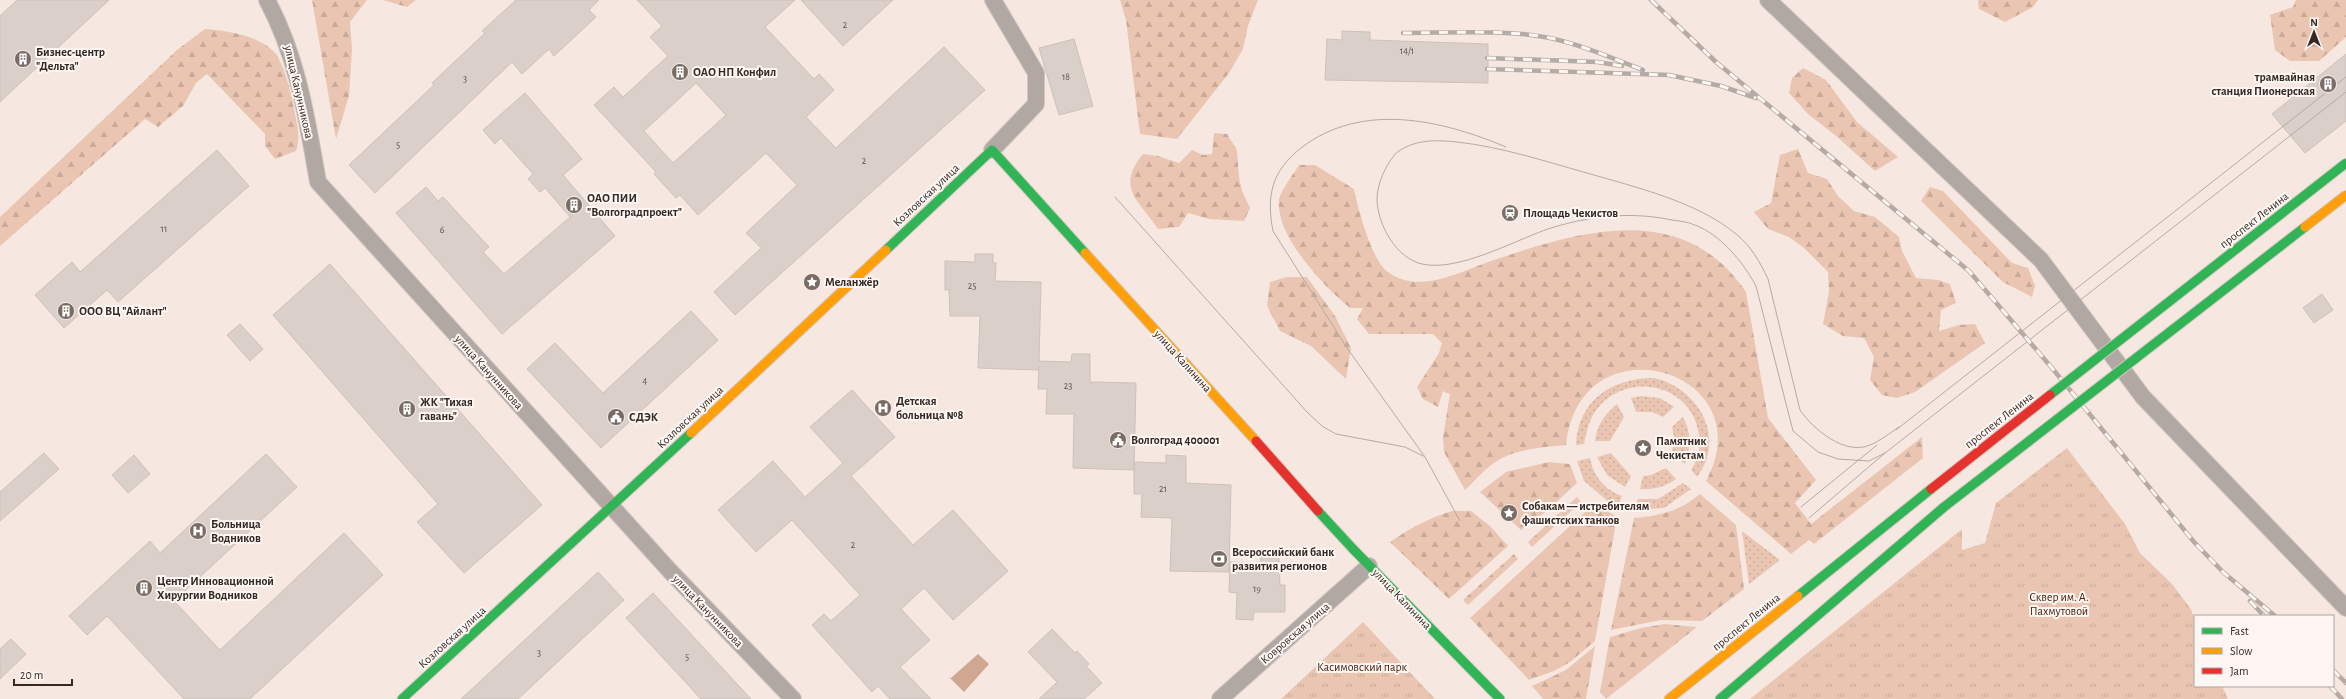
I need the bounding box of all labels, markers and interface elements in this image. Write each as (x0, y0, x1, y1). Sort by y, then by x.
north arrow (2294, 12, 2334, 52)
text: N (2310, 17, 2318, 28)
house number: 2 (843, 20, 848, 30)
street label: улица Канунникова (281, 43, 316, 140)
place label: Бизнес-центр "Дельта" (36, 46, 105, 72)
house number: 14/1 (1400, 46, 1414, 56)
building icon: Бизнес-центр "Дельта" (13, 49, 33, 69)
building icon: ОАО НП Конфил (670, 62, 690, 82)
place label: ОАО НП Конфил (693, 66, 776, 78)
place label: трамвайная станция Пионерская (2211, 71, 2315, 97)
house number: 18 (1062, 72, 1070, 82)
house number: 3 (463, 74, 467, 84)
building icon: трамвайная станция Пионерская (2318, 74, 2338, 94)
house number: 5 (396, 140, 400, 150)
house number: 2 (862, 156, 867, 166)
street label: Козловская улица (891, 161, 962, 229)
street label: проспект Ленина (2217, 189, 2291, 250)
place label: ОАО ПИИ "Волгоградпроект" (587, 192, 682, 218)
building icon: ОАО ПИИ "Волгоградпроект" (564, 195, 584, 215)
station icon: Площадь Чекистов (1500, 203, 1520, 223)
place label: Площадь Чекистов (1523, 207, 1618, 219)
house number: 11 (161, 224, 167, 234)
house number: 6 (440, 225, 445, 235)
place icon: Меланжёр (802, 272, 822, 292)
place label: Меланжёр (825, 276, 879, 288)
house number: 25 (968, 281, 976, 291)
building icon: ООО ВЦ "Айлант" (56, 301, 76, 321)
place label: ООО ВЦ "Айлант" (79, 305, 167, 317)
street label: улица Калинина (1151, 327, 1214, 395)
street label: улица Канунникова (451, 332, 526, 412)
house number: 4 (643, 376, 648, 386)
house number: 23 (1064, 381, 1072, 391)
street label: Козловская улица (655, 383, 726, 451)
street label: проспект Ленина (1962, 389, 2036, 450)
place label: Детская больница №8 (896, 395, 963, 421)
place label: ЖК "Тихая гавань" (420, 396, 473, 422)
hospital icon: Детская больница №8 (873, 398, 893, 418)
building icon: ЖК "Тихая гавань" (397, 399, 417, 419)
public building icon: СДЭК (606, 407, 626, 427)
place label: СДЭК (629, 411, 659, 423)
public building icon: Волгоград 400001 (1108, 430, 1128, 450)
place label: Волгоград 400001 (1131, 434, 1220, 446)
place label: Памятник Чекистам (1656, 435, 1707, 461)
place icon: Памятник Чекистам (1633, 438, 1653, 458)
house number: 21 (1159, 484, 1167, 494)
place label: Собакам — истребителям фашистских танков (1522, 500, 1649, 526)
place icon: Собакам — истребителям фашистских танков (1499, 503, 1519, 523)
place label: Больница Водников (211, 518, 261, 544)
hospital icon: Больница Водников (188, 521, 208, 541)
house number: 2 (851, 540, 856, 550)
place label: Всероссийский банк развития регионов (1232, 546, 1334, 572)
bank icon: Всероссийский банк развития регионов (1209, 549, 1229, 569)
street label: улица Калинина (1369, 566, 1434, 633)
street label: улица Канунникова (669, 572, 746, 650)
place label: Центр Инновационной Хирургии Водников (157, 575, 274, 602)
building icon: Центр Инновационной Хирургии Водников (134, 578, 154, 598)
house number: 19 (1253, 584, 1261, 594)
street label: проспект Ленина (1710, 591, 1783, 653)
park label: Сквер им. А. Пахмутовой (2029, 591, 2089, 618)
street label: Ковровская улица (1258, 600, 1333, 667)
street label: Козловская улица (416, 604, 489, 671)
legend (2194, 615, 2334, 687)
text: Fast (2230, 625, 2249, 637)
text: Slow (2230, 645, 2252, 657)
house number: 3 (537, 648, 541, 658)
house number: 5 (685, 652, 689, 662)
scale bar (14, 661, 72, 687)
park label: Касимовский парк (1317, 661, 1407, 673)
text: Jam (2230, 665, 2249, 677)
text: 20 m (20, 669, 43, 681)

